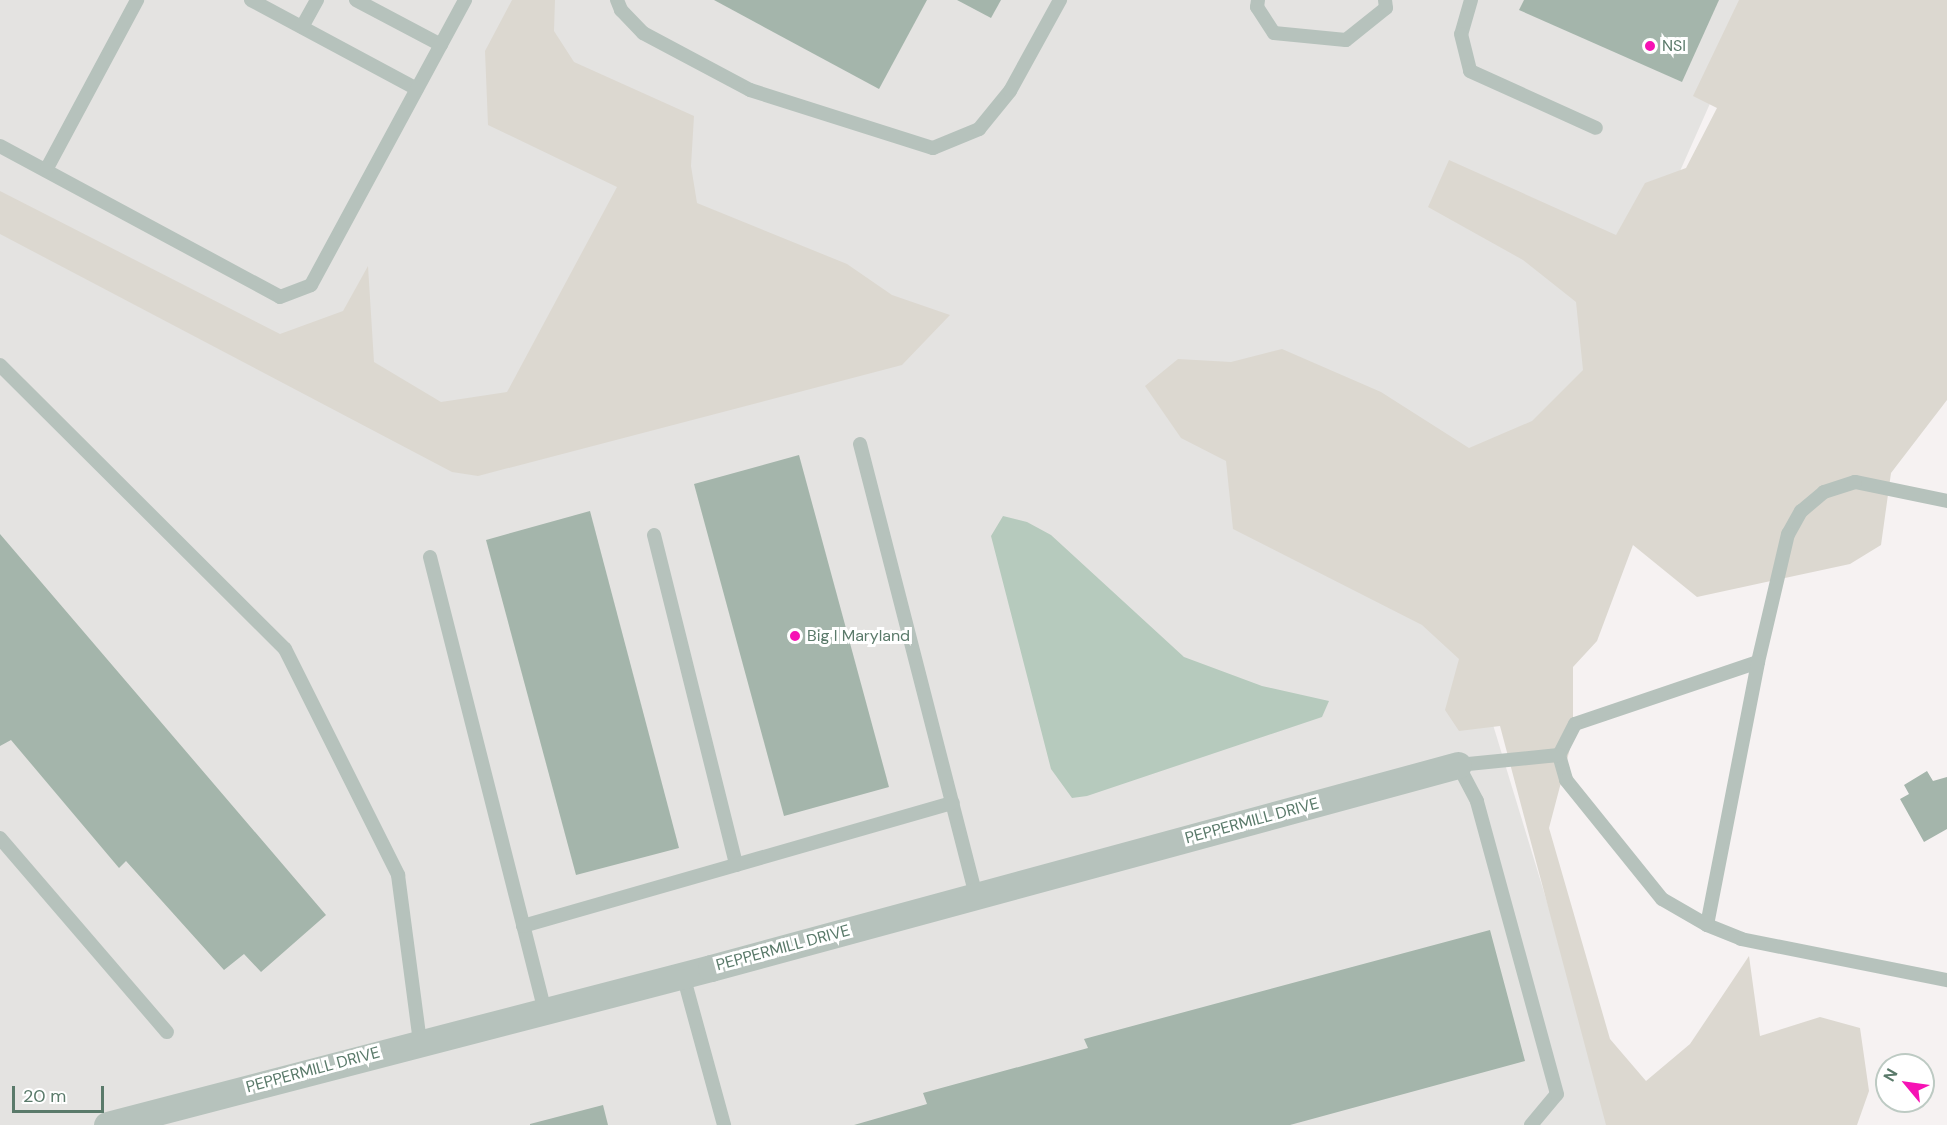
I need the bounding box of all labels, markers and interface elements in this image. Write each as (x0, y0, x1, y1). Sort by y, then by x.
place label: NSI (1662, 36, 1686, 56)
marker: NSI (1643, 39, 1657, 53)
place label: Big I Maryland (807, 626, 910, 646)
marker: Big I Maryland (788, 629, 802, 643)
street label: PEPPERMILL DRIVE (1183, 794, 1321, 848)
street label: PEPPERMILL DRIVE (714, 921, 852, 975)
street label: PEPPERMILL DRIVE (244, 1043, 382, 1097)
north arrow (1875, 1053, 1935, 1113)
text: N (1879, 1065, 1903, 1085)
scale bar (15, 1074, 106, 1112)
text: 20 m (23, 1084, 66, 1108)

